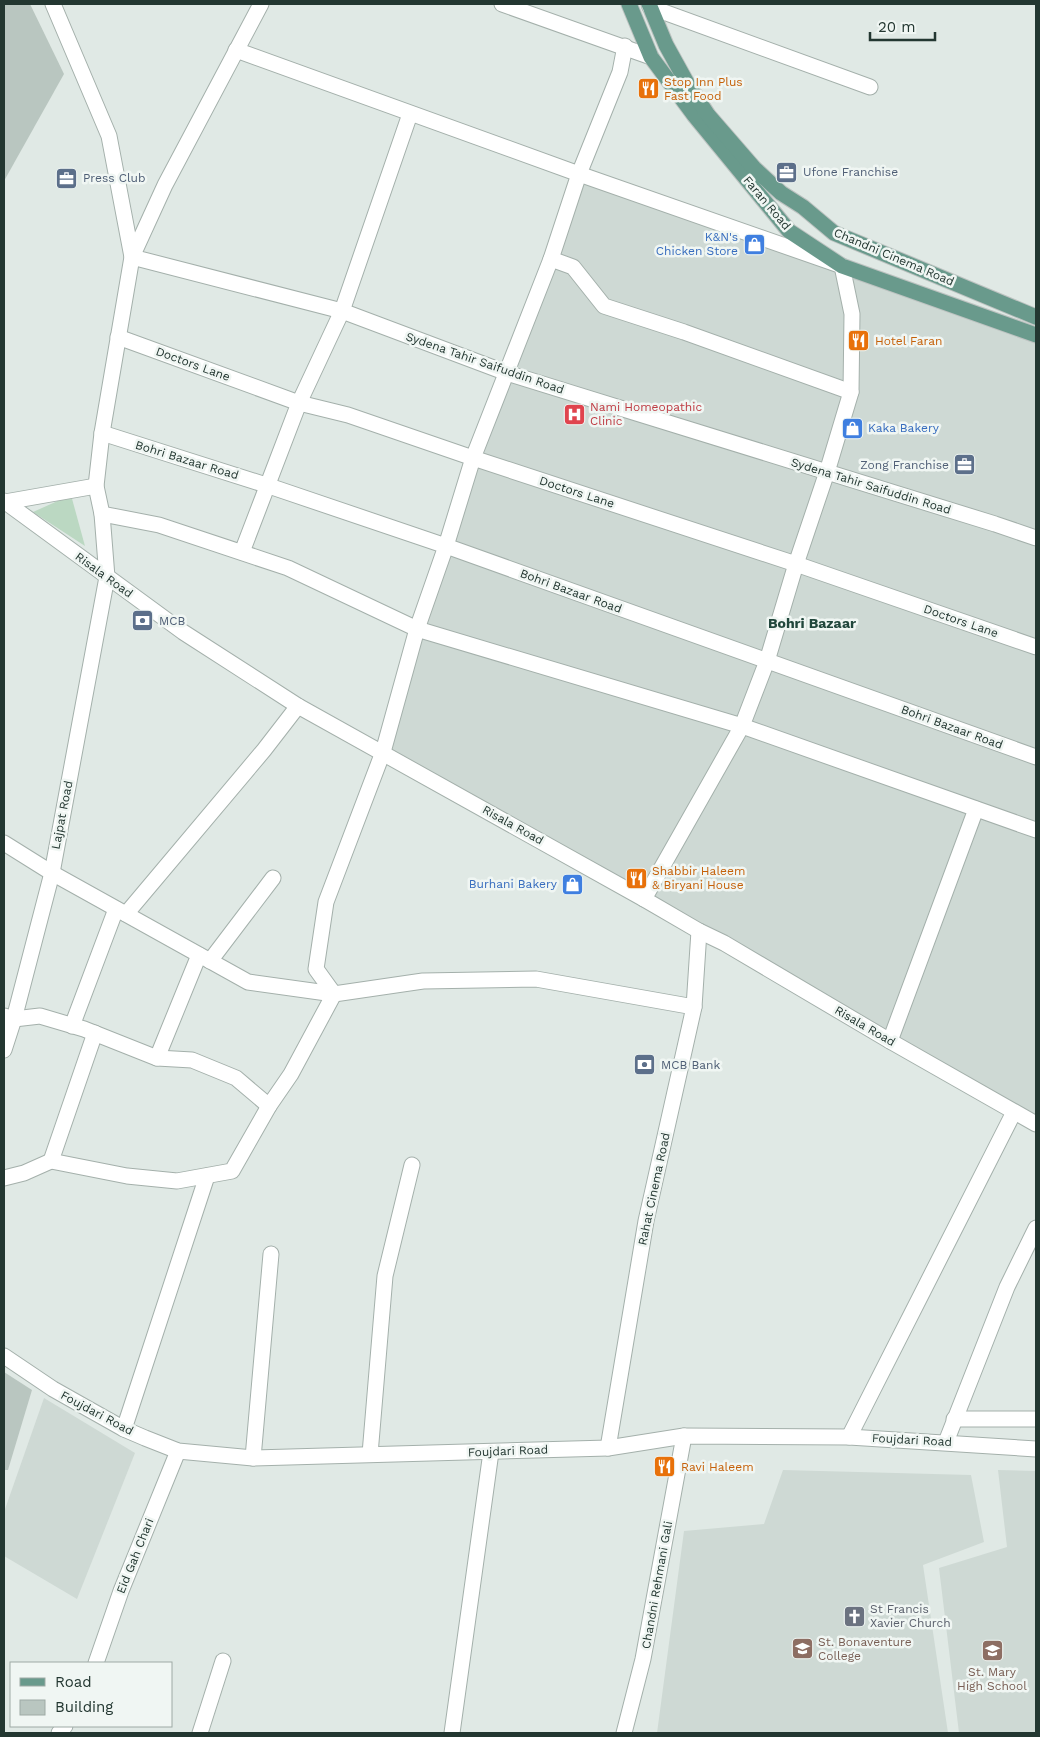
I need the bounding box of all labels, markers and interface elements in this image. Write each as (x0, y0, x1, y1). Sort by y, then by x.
scale bar (870, 10, 935, 42)
text: 20 m (878, 18, 916, 36)
place label: Stop Inn Plus Fast Food (664, 75, 743, 103)
restaurant icon: Stop Inn Plus Fast Food (636, 77, 660, 101)
office icon: Ufone Franchise (775, 160, 799, 184)
place label: Ufone Franchise (803, 165, 898, 179)
office icon: Press Club (55, 166, 79, 190)
place label: Press Club (83, 171, 146, 185)
street label: Faran Road (740, 173, 794, 233)
street label: Chandni Cinema Road (832, 225, 956, 289)
place label: K&N's Chicken Store (656, 230, 738, 258)
shop icon: K&N's Chicken Store (742, 232, 766, 256)
street label: Sydena Tahir Saifuddin Road (404, 329, 566, 397)
restaurant icon: Hotel Faran (847, 329, 871, 353)
place label: Hotel Faran (875, 334, 943, 348)
street label: Doctors Lane (154, 344, 232, 384)
place label: Nami Homeopathic Clinic (590, 400, 702, 428)
hospital icon: Nami Homeopathic Clinic (562, 402, 586, 426)
shop icon: Kaka Bakery (840, 416, 864, 440)
place label: Kaka Bakery (868, 421, 940, 435)
street label: Bohri Bazaar Road (134, 438, 240, 482)
office icon: Zong Franchise (953, 453, 977, 477)
street label: Sydena Tahir Saifuddin Road (789, 455, 953, 517)
place label: Zong Franchise (860, 458, 949, 472)
street label: Doctors Lane (538, 473, 616, 511)
street label: Risala Road (72, 549, 136, 601)
street label: Bohri Bazaar Road (518, 566, 624, 616)
street label: Doctors Lane (922, 602, 1000, 640)
bank icon: MCB (131, 609, 155, 633)
place label: MCB (159, 614, 185, 628)
district label: Bohri Bazaar (768, 615, 856, 631)
street label: Bohri Bazaar Road (899, 702, 1005, 752)
street label: Lajpat Road (48, 779, 76, 851)
street label: Risala Road (480, 802, 546, 848)
place label: Shabbir Haleem & Biryani House (652, 864, 745, 892)
restaurant icon: Shabbir Haleem & Biryani House (624, 866, 648, 890)
shop icon: Burhani Bakery (561, 872, 585, 896)
place label: Burhani Bakery (469, 877, 558, 891)
street label: Risala Road (832, 1003, 898, 1049)
bank icon: MCB Bank (633, 1053, 657, 1077)
place label: MCB Bank (661, 1058, 720, 1072)
street label: Rahat Cinema Road (635, 1131, 673, 1247)
street label: Foujdari Road (58, 1388, 136, 1438)
street label: Foujdari Road (872, 1431, 952, 1449)
street label: Foujdari Road (468, 1443, 548, 1459)
restaurant icon: Ravi Haleem (653, 1455, 677, 1479)
place label: Ravi Haleem (681, 1460, 754, 1474)
street label: Eid Gah Chari (114, 1516, 156, 1596)
street label: Chandni Rehmani Gali (639, 1520, 675, 1650)
place label: St Francis Xavier Church (870, 1602, 951, 1630)
church icon: St Francis Xavier Church (842, 1604, 866, 1628)
place label: St. Bonaventure College (818, 1635, 912, 1663)
school or university icon: St. Bonaventure College (790, 1637, 814, 1661)
school or university icon: St. Mary High School (980, 1639, 1004, 1663)
legend (10, 1662, 172, 1727)
place label: St. Mary High School (957, 1665, 1027, 1693)
text: Road (55, 1673, 92, 1691)
text: Building (55, 1698, 113, 1716)

